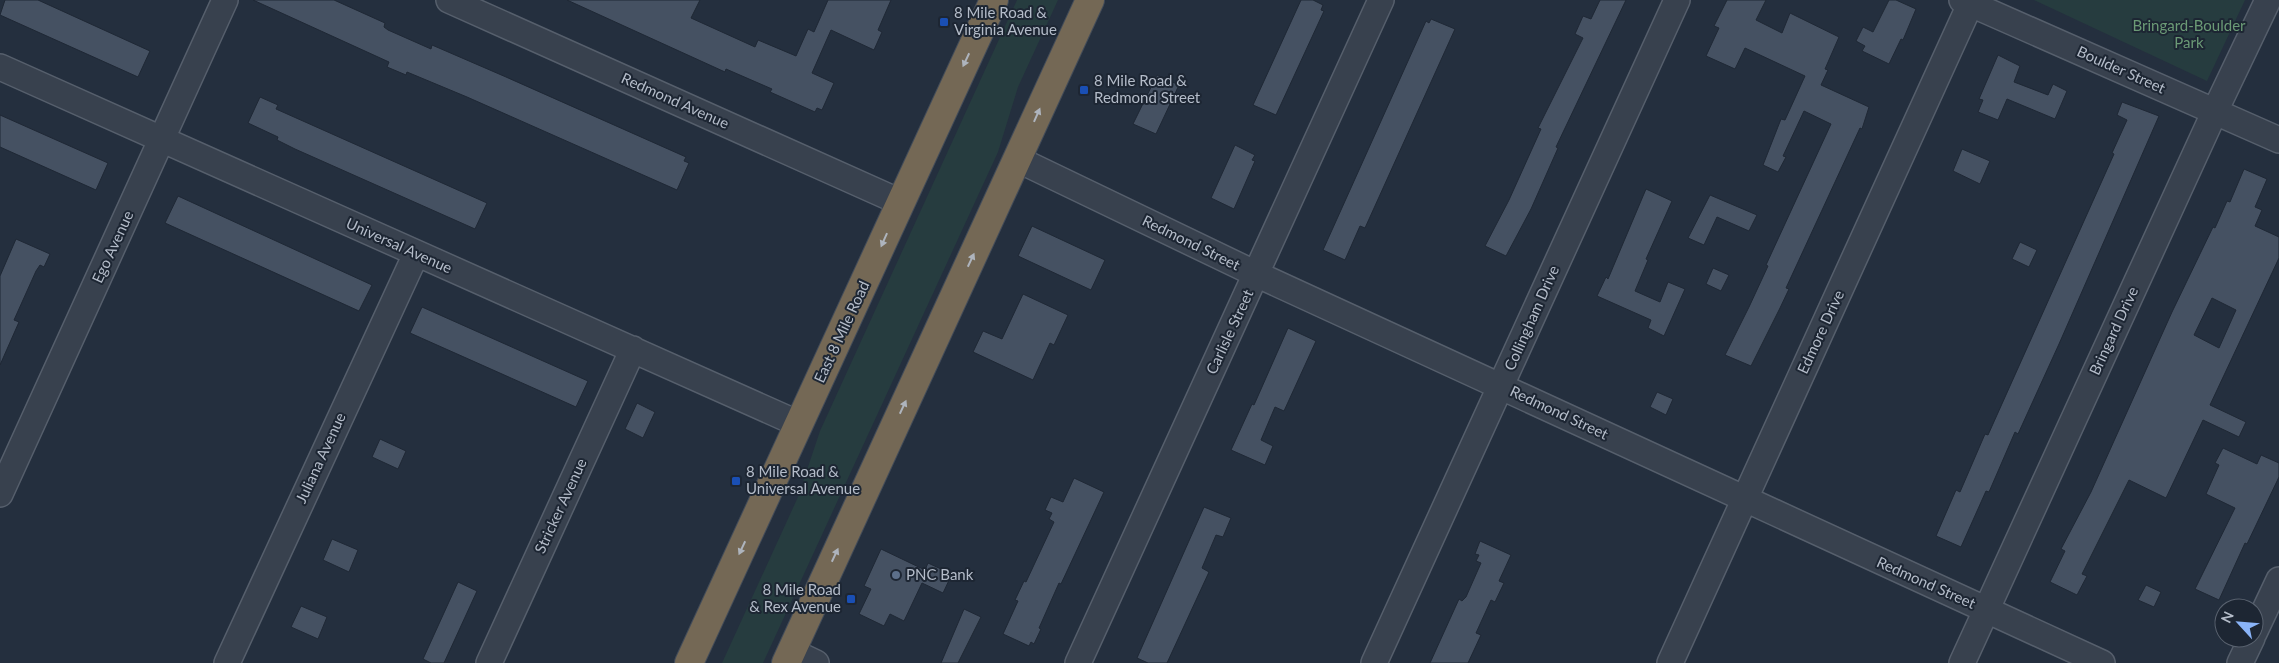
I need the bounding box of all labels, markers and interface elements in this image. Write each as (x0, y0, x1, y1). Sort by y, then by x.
place label: 8 Mile Road & Virginia Avenue (954, 3, 1057, 38)
marker: 8 Mile Road & Virginia Avenue (938, 16, 950, 28)
park label: Bringard-Boulder Park (2132, 16, 2246, 51)
street label: Boulder Street (2074, 42, 2169, 97)
one-way arrow (962, 53, 970, 67)
street label: Redmond Avenue (619, 68, 732, 132)
place label: 8 Mile Road & Redmond Street (1094, 71, 1201, 106)
marker: 8 Mile Road & Redmond Street (1078, 84, 1090, 96)
one-way arrow (1034, 108, 1042, 122)
street label: Ego Avenue (88, 208, 137, 286)
street label: Redmond Street (1140, 211, 1244, 274)
street label: Universal Avenue (344, 214, 455, 277)
one-way arrow (879, 233, 887, 247)
one-way arrow (967, 253, 975, 267)
street label: Collingham Drive (1500, 262, 1562, 373)
street label: East 8 Mile Road (810, 278, 873, 385)
street label: Bringard Drive (2085, 283, 2141, 378)
street label: Carlisle Street (1202, 286, 1257, 377)
street label: Edmore Drive (1793, 287, 1847, 376)
street label: Redmond Street (1507, 381, 1612, 443)
one-way arrow (899, 400, 907, 414)
street label: Juliana Avenue (291, 409, 349, 506)
street label: Stricker Avenue (530, 455, 590, 556)
place label: 8 Mile Road & Universal Avenue (746, 462, 860, 497)
marker: 8 Mile Road & Universal Avenue (730, 475, 742, 487)
one-way arrow (738, 541, 746, 555)
one-way arrow (831, 548, 839, 562)
street label: Redmond Street (1874, 552, 1979, 612)
place label: PNC Bank (906, 565, 974, 583)
marker: PNC Bank (890, 569, 902, 581)
place label: 8 Mile Road & Rex Avenue (749, 580, 841, 615)
marker: 8 Mile Road & Rex Avenue (845, 593, 857, 605)
north arrow (2214, 598, 2264, 648)
text: N (2217, 609, 2237, 626)

